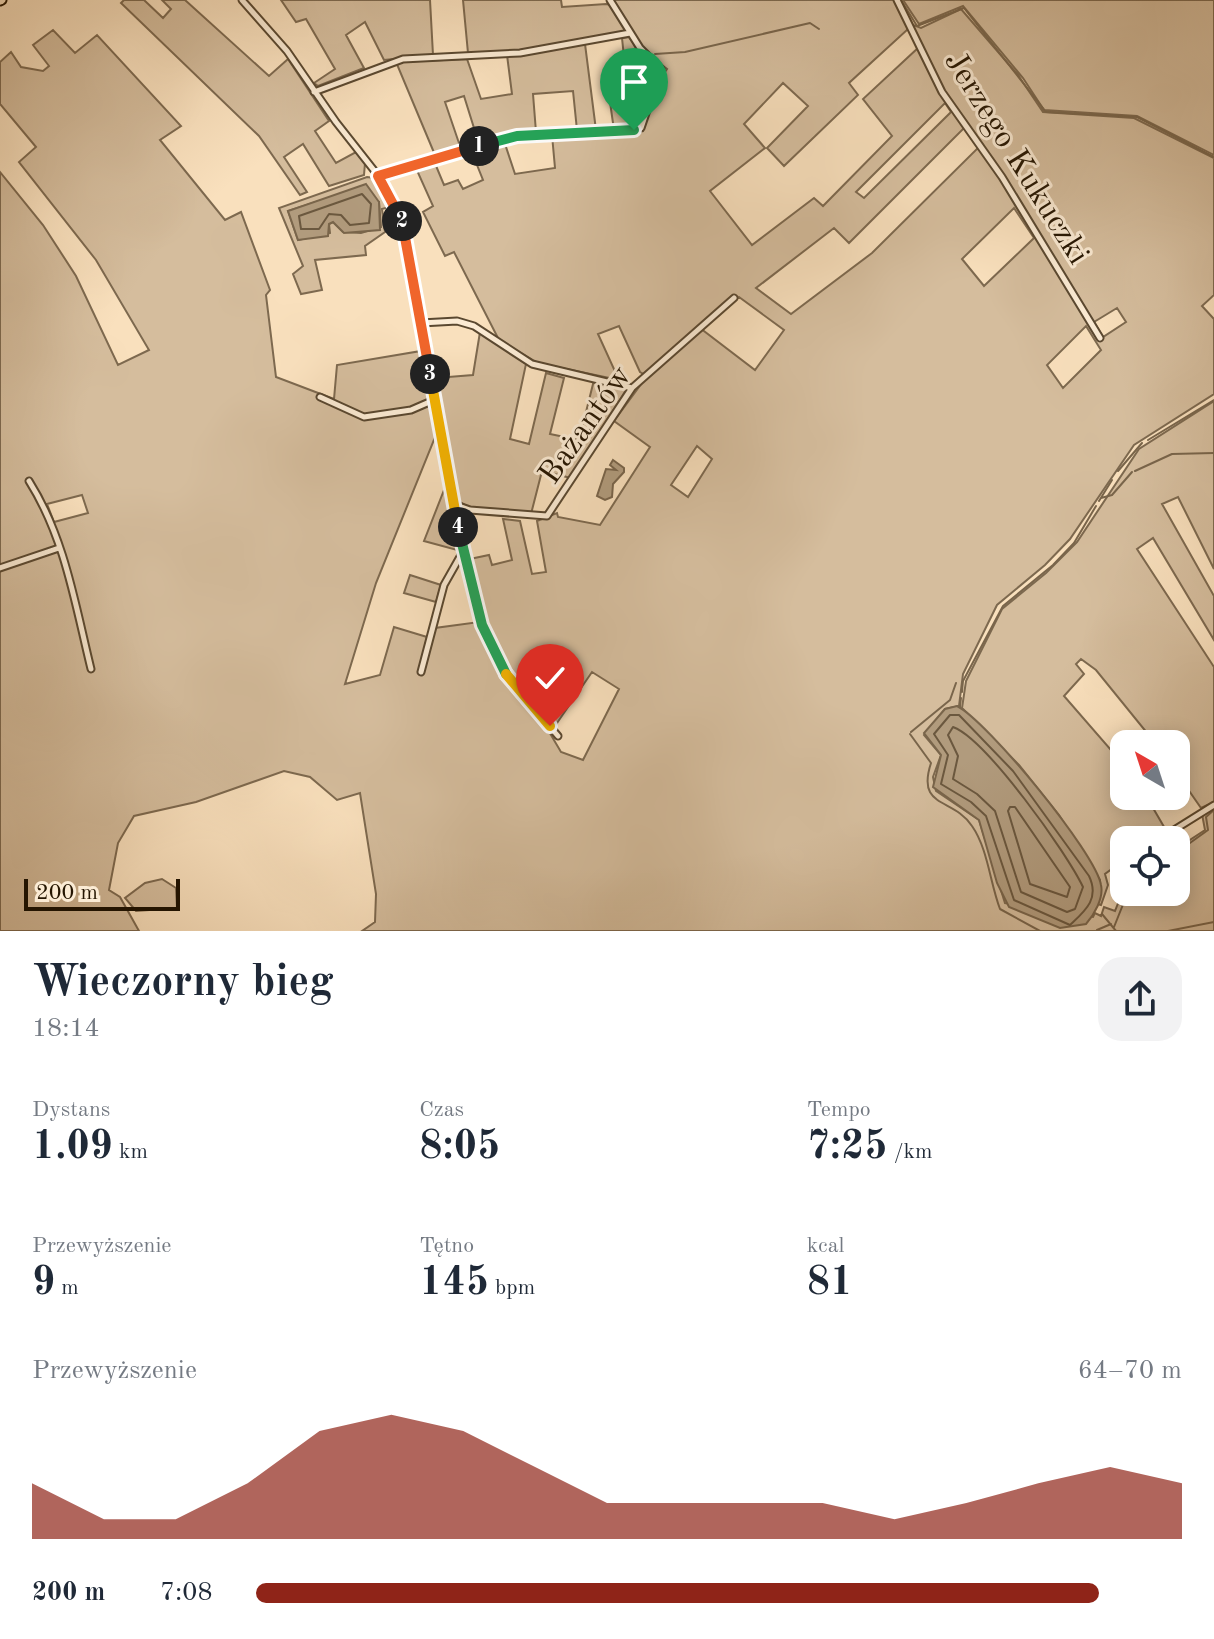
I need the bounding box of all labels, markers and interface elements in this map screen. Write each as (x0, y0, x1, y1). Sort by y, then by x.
street label: Jerzego Kukuczki (937, 46, 1094, 271)
pin (600, 48, 668, 130)
icon: arrive (612, 60, 656, 104)
pin: 1 (459, 126, 499, 166)
text: 1 (473, 135, 485, 157)
pin: 2 (382, 201, 422, 241)
text: 2 (396, 210, 408, 232)
pin: 3 (410, 354, 450, 394)
street label: Bażantów (534, 361, 639, 491)
text: 3 (424, 363, 436, 385)
pin: 4 (438, 507, 478, 547)
text: 4 (452, 516, 464, 538)
pin (516, 644, 584, 726)
icon: check (528, 656, 572, 700)
north arrow (1110, 730, 1190, 810)
map controls (1110, 730, 1190, 906)
button: locate (1110, 826, 1190, 906)
scale bar (24, 875, 180, 911)
text: 200 m (36, 882, 98, 904)
button: share (1098, 957, 1182, 1041)
text: Wieczorny bieg (32, 961, 334, 1005)
text: 18:14 (32, 1016, 100, 1042)
text: Dystans (32, 1099, 110, 1121)
text: Czas (419, 1099, 464, 1121)
text: Tempo (807, 1099, 871, 1121)
text: 1.09 (32, 1128, 113, 1168)
text: 8:05 (419, 1128, 500, 1168)
text: 7:25 (807, 1128, 887, 1168)
text: km (113, 1141, 148, 1163)
text: /km (887, 1141, 932, 1163)
text: Przewyższenie (32, 1235, 171, 1257)
text: Tętno (419, 1235, 474, 1257)
text: kcal (807, 1235, 845, 1257)
text: 9 (32, 1264, 55, 1304)
text: 145 (419, 1264, 489, 1304)
text: 81 (807, 1264, 853, 1304)
text: m (55, 1277, 79, 1299)
text: bpm (489, 1277, 535, 1299)
text: Przewyższenie (32, 1358, 197, 1384)
text: 64–70 m (1078, 1358, 1182, 1384)
text: 200 m (32, 1580, 105, 1606)
text: 7:08 (160, 1580, 213, 1606)

